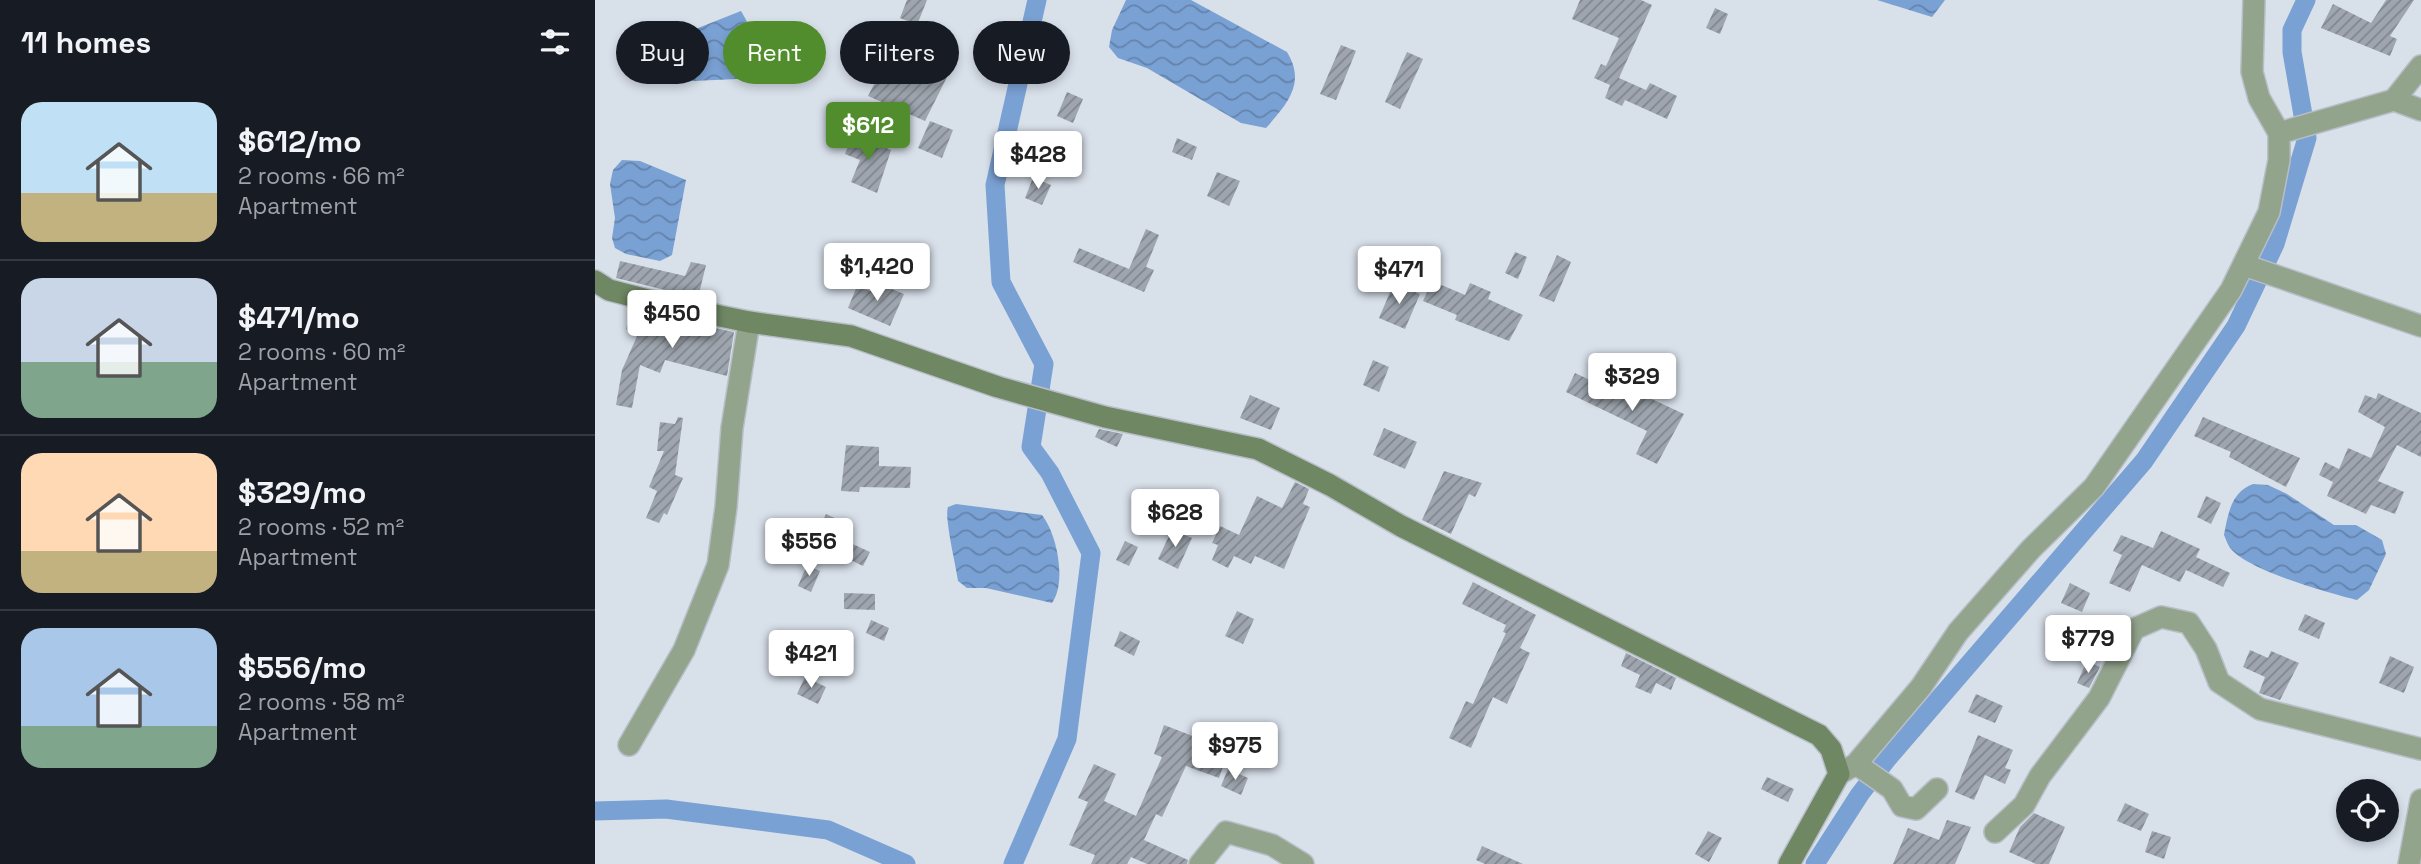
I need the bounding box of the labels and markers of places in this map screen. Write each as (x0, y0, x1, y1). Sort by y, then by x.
pin: $612 (827, 102, 909, 162)
pin: $428 (997, 132, 1079, 191)
pin: $1,420 (820, 244, 934, 303)
pin: $471 (1358, 246, 1440, 306)
pin: $450 (631, 290, 713, 350)
pin: $329 (1591, 354, 1673, 413)
pin: $628 (1134, 490, 1216, 549)
pin: $556 (768, 518, 850, 578)
pin: $779 (2047, 616, 2129, 675)
pin: $421 (770, 630, 852, 690)
pin: $975 (1194, 722, 1276, 782)

